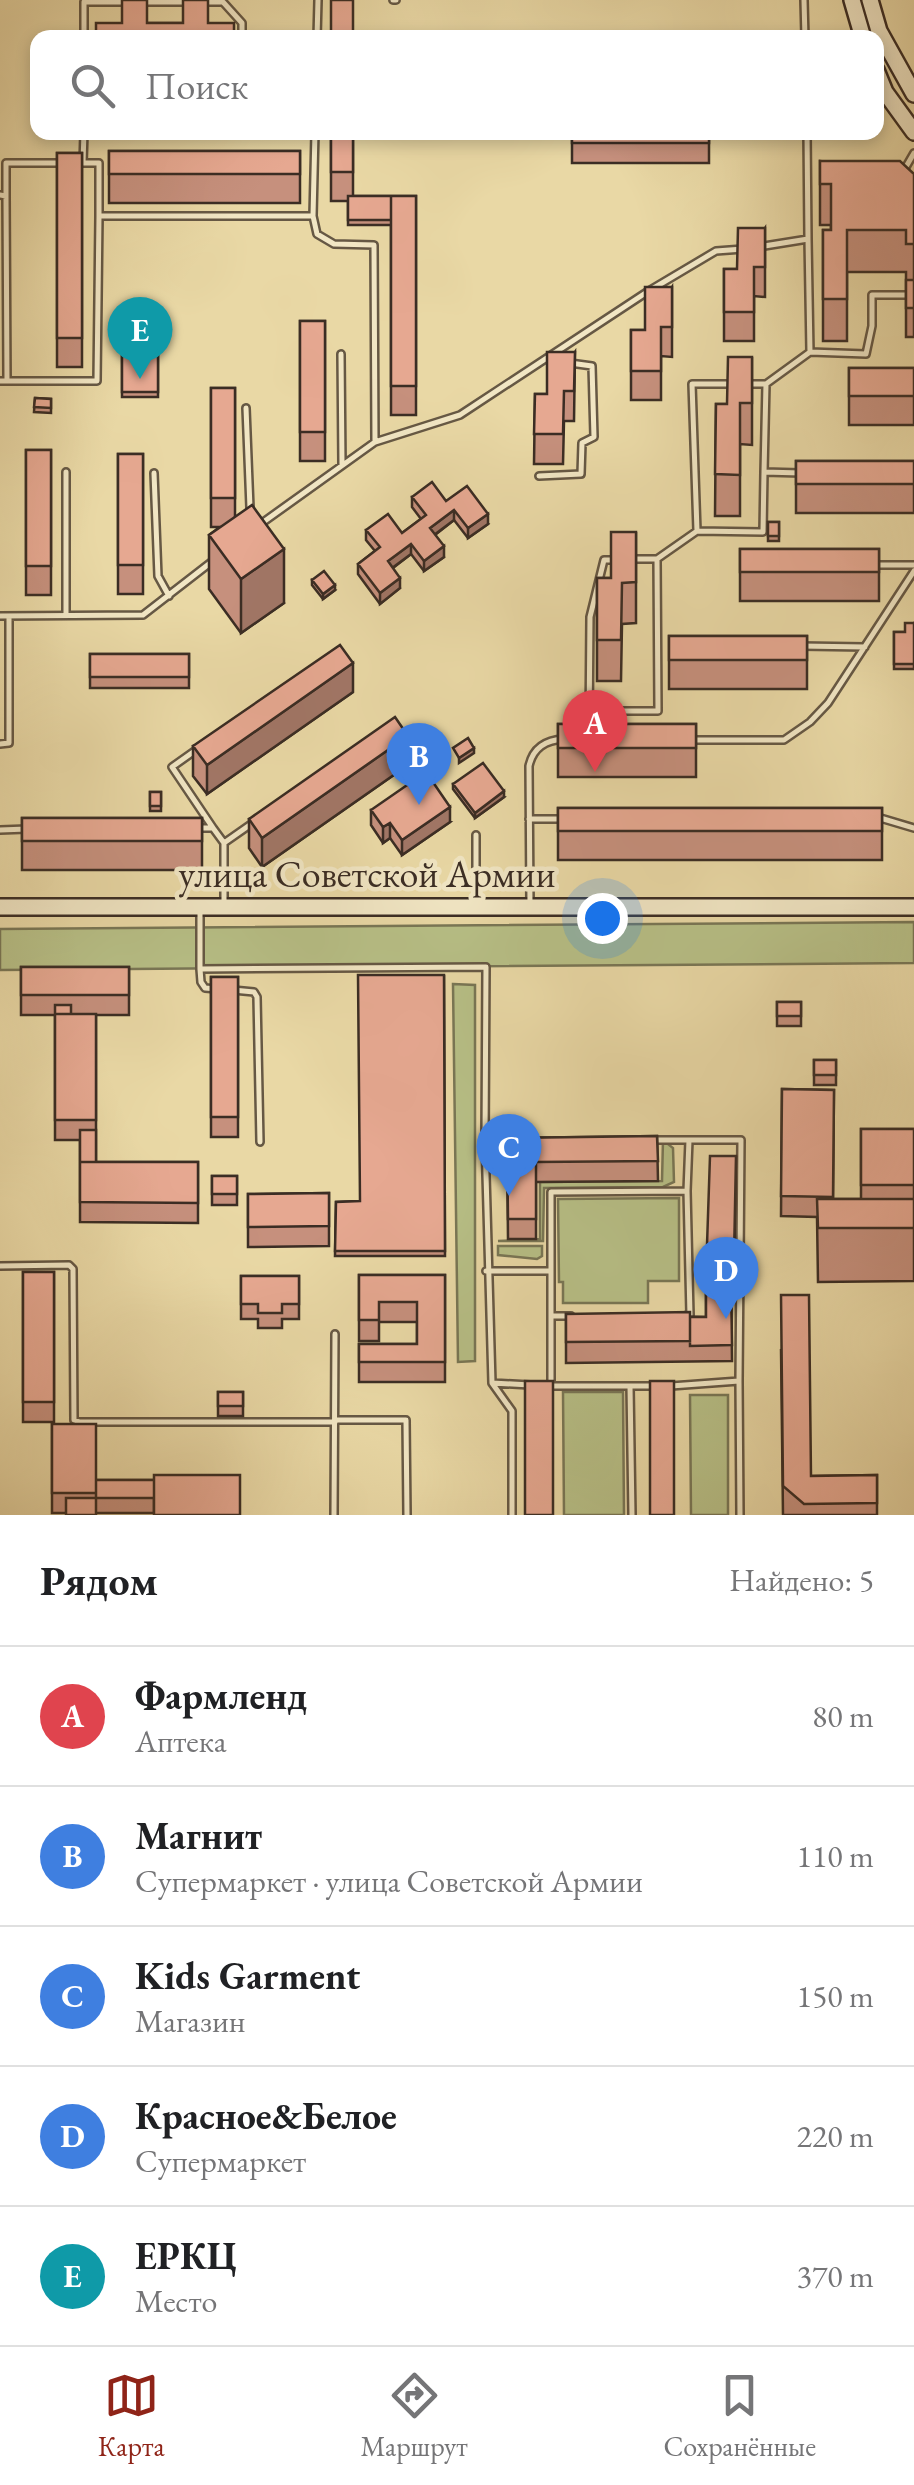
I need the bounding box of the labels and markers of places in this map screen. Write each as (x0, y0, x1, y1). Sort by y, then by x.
pin: E (108, 296, 172, 379)
pin: A (562, 690, 628, 772)
pin: B (386, 722, 452, 805)
pin: C (476, 1114, 542, 1196)
pin: D (694, 1236, 758, 1319)

